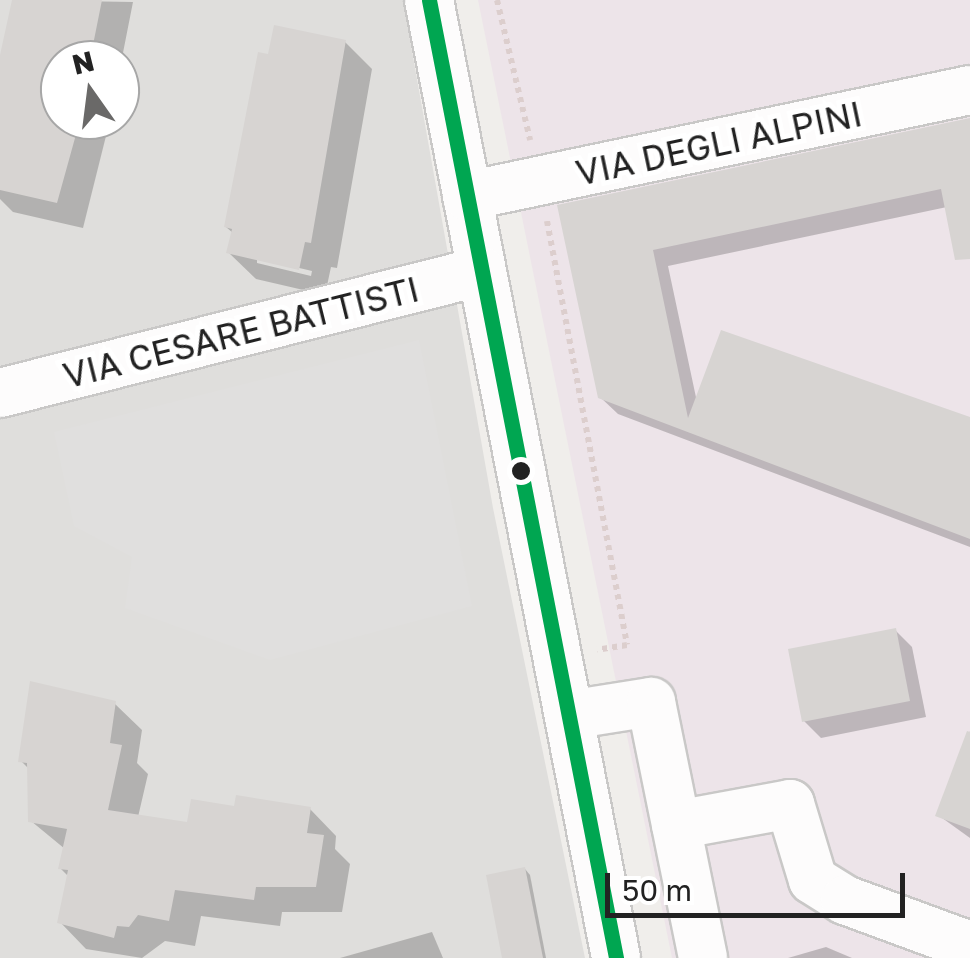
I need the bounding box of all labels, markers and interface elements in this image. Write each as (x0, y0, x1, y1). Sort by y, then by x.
north arrow (40, 40, 140, 140)
text: N (69, 44, 97, 81)
street label: VIA DEGLI ALPINI (572, 92, 866, 194)
street label: VIA CESARE BATTISTI (59, 267, 423, 397)
unlabelled marker (511, 461, 531, 481)
scale bar (610, 853, 910, 915)
text: 50 m (622, 872, 692, 908)

